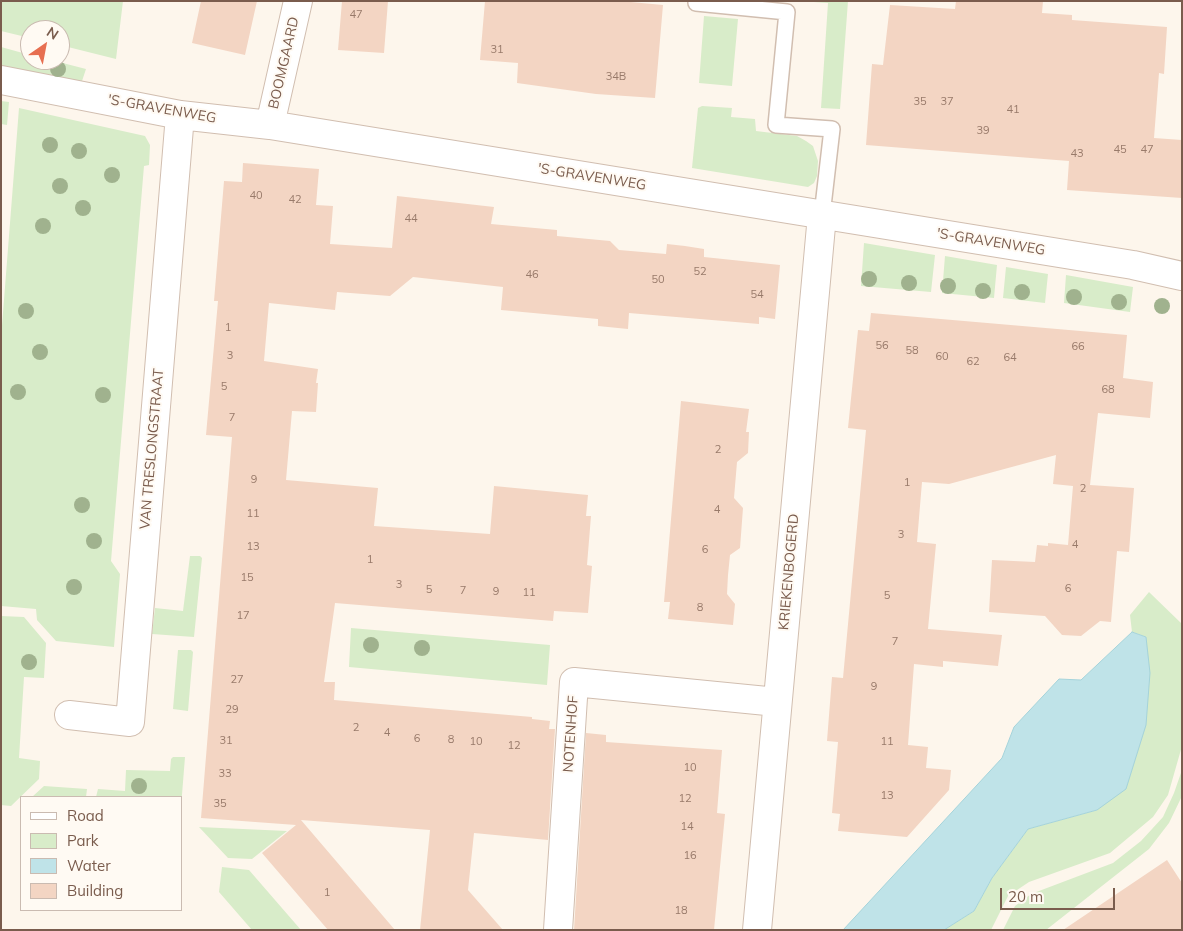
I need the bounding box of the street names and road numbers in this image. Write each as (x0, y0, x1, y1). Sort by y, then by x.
street label: BOOMGAARD (265, 15, 303, 111)
street label: 'S-GRAVENWEG (107, 91, 217, 127)
street label: 'S-GRAVENWEG (537, 160, 647, 194)
street label: 'S-GRAVENWEG (936, 225, 1046, 259)
street label: VAN TRESLONGSTRAAT (137, 368, 167, 530)
street label: KRIEKENBOGERD (776, 513, 802, 631)
street label: NOTENHOF (560, 695, 582, 773)

